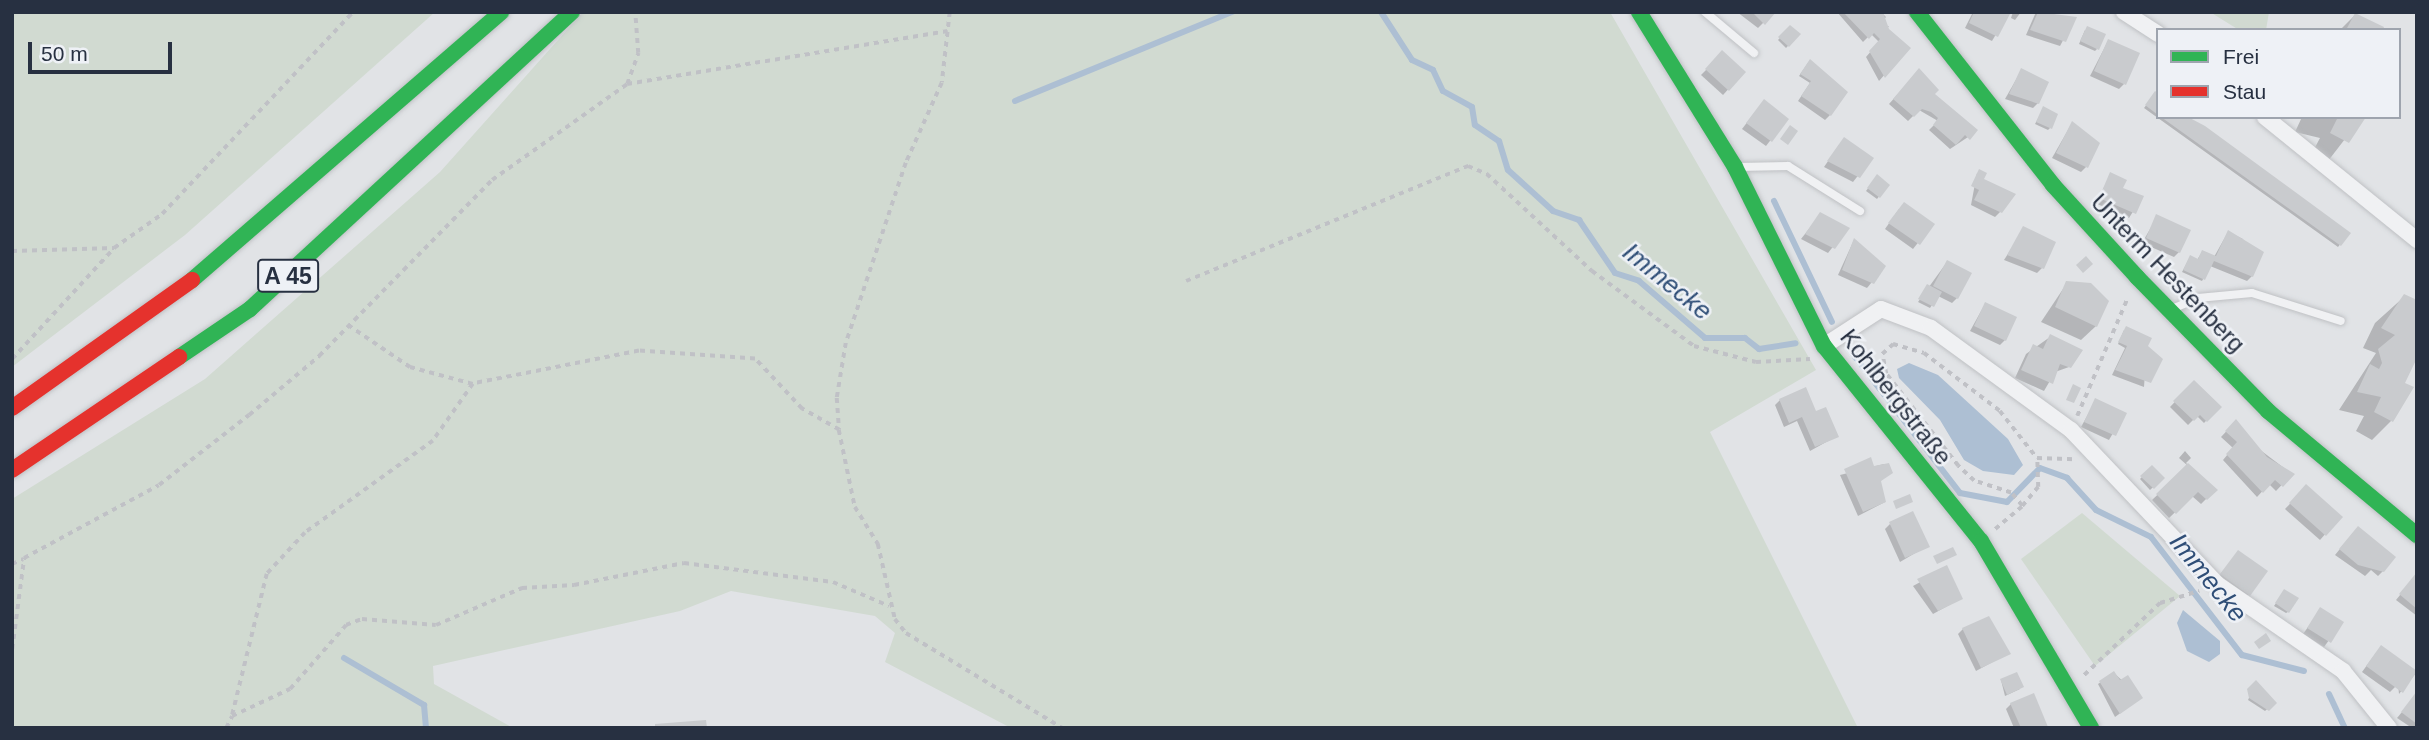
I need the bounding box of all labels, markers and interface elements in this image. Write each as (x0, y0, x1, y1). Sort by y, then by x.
scale bar (32, 28, 175, 72)
legend (2156, 28, 2401, 119)
text: 50 m (41, 42, 88, 65)
text: Frei (2223, 45, 2259, 68)
text: Stau (2223, 80, 2266, 103)
street label: Unterm Hestenberg (2085, 188, 2251, 358)
water label: Immecke (1616, 237, 1718, 327)
road number: A 45 (256, 256, 320, 296)
street label: Kohlbergstraße (1834, 323, 1958, 471)
water label: Immecke (2163, 527, 2253, 629)

